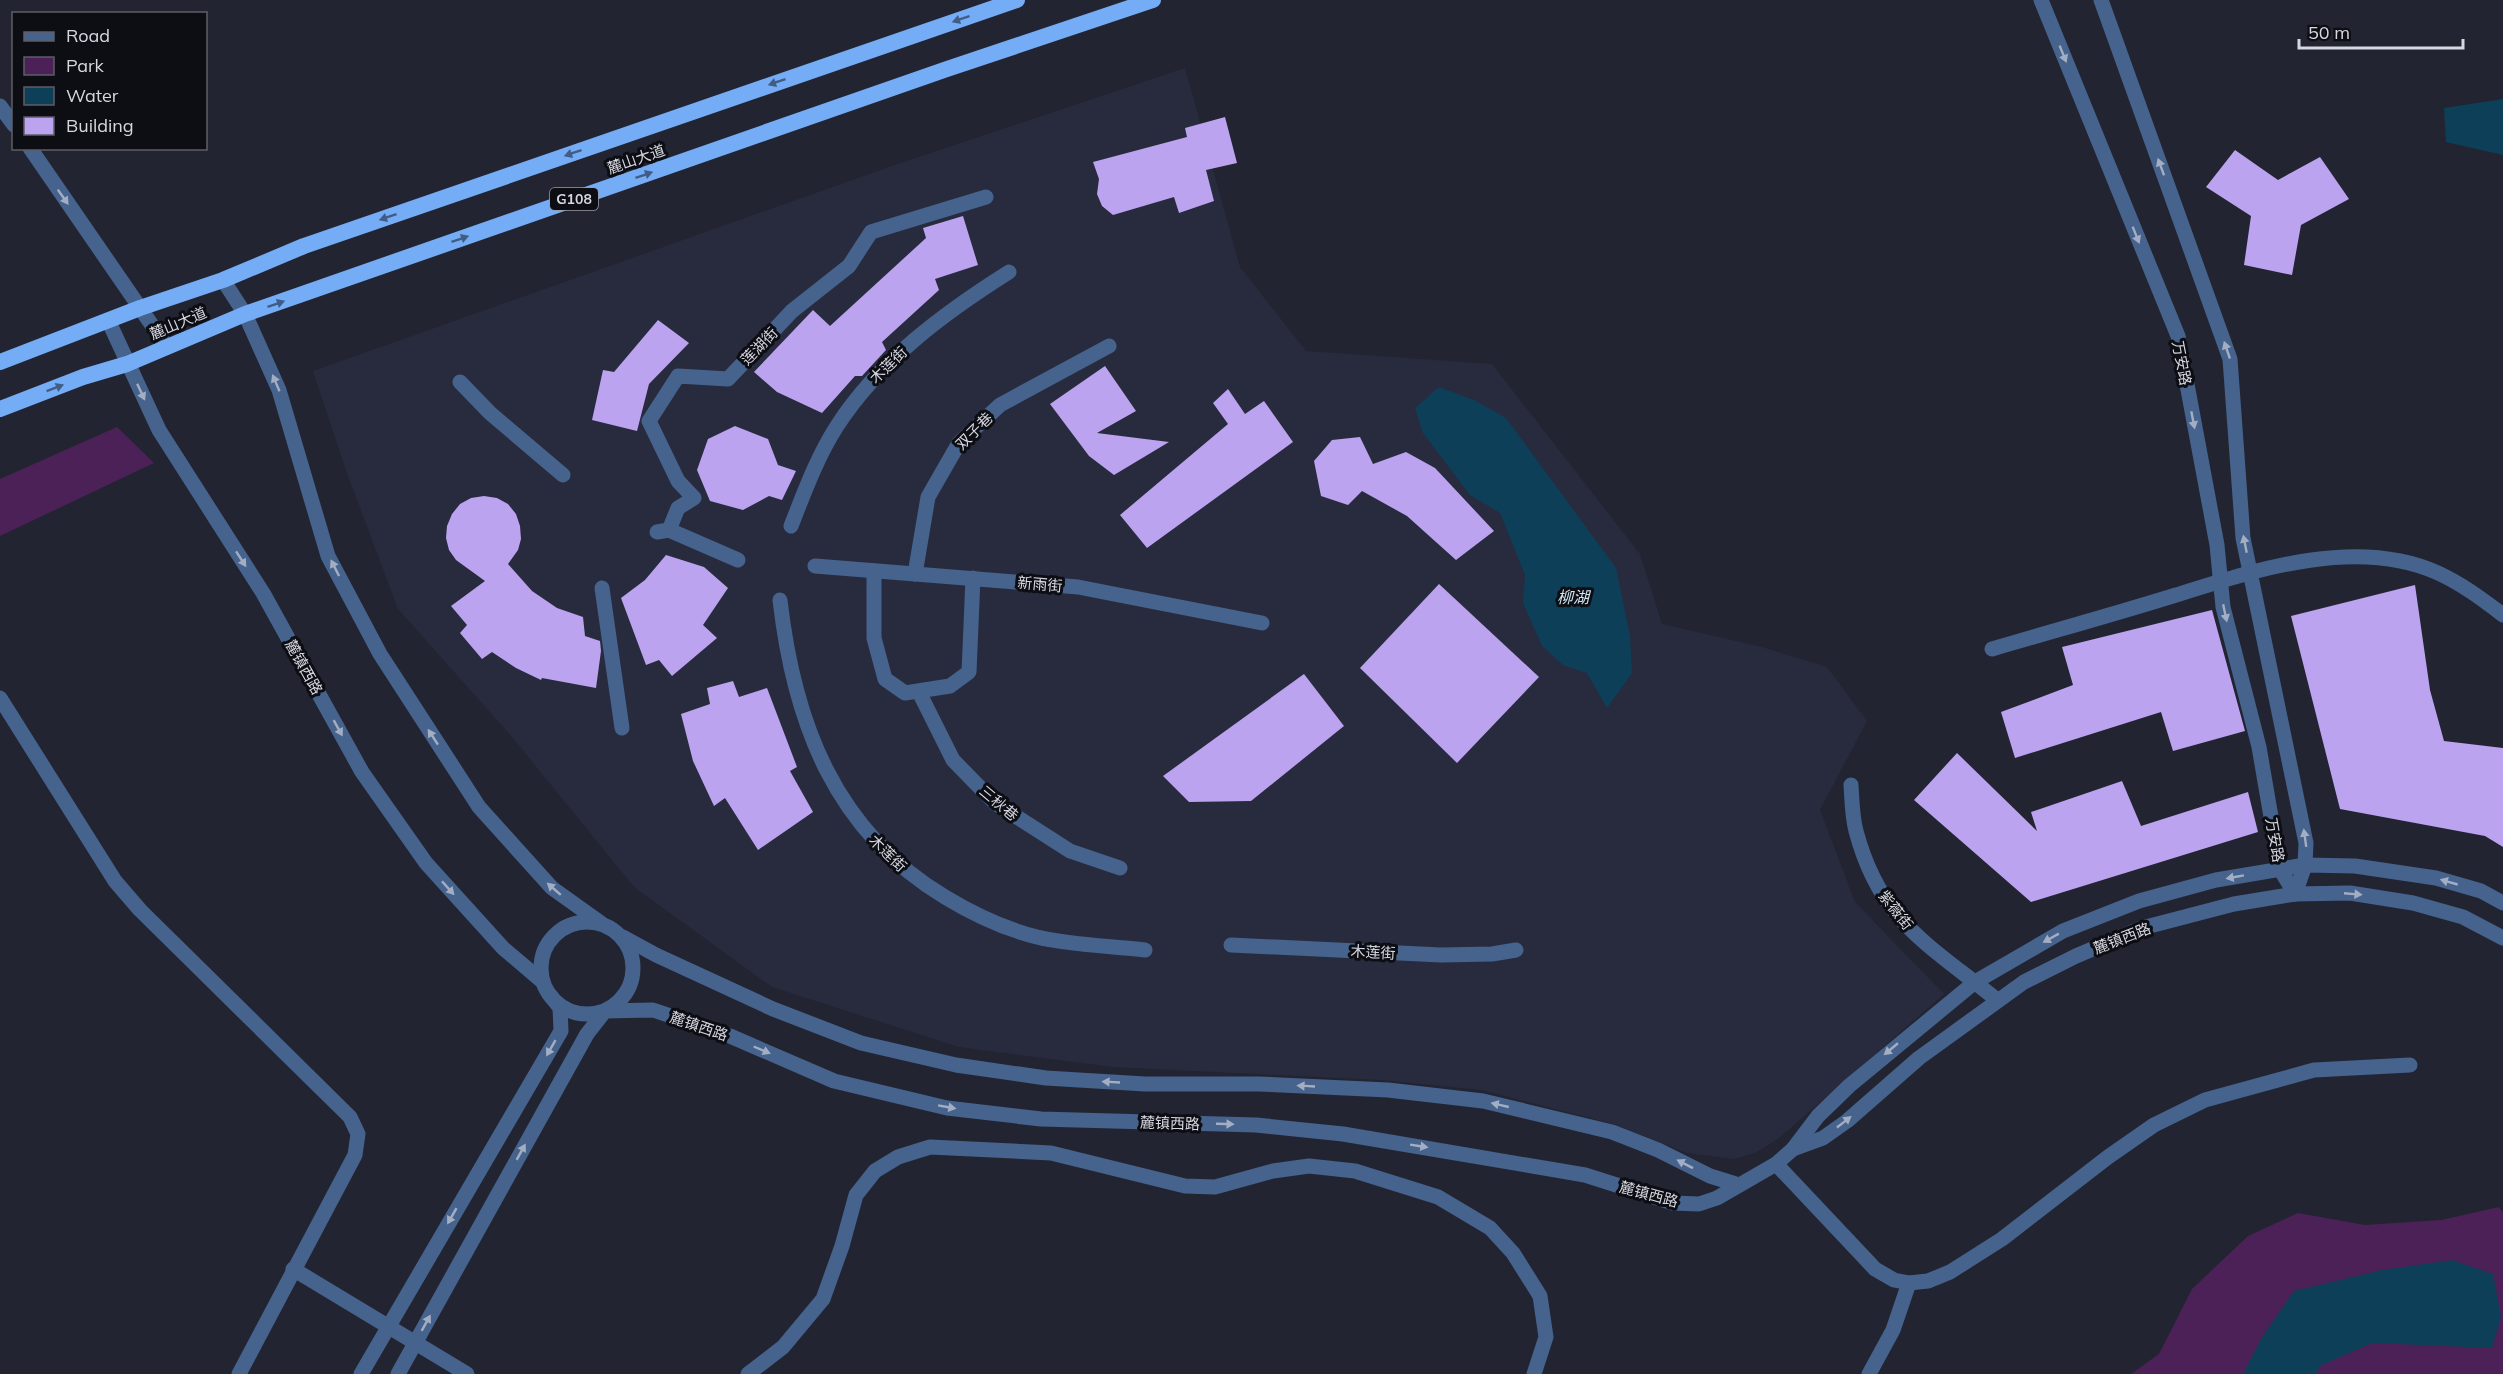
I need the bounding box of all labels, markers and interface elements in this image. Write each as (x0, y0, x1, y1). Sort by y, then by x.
legend (12, 12, 207, 150)
scale bar (2299, 12, 2462, 50)
one-way arrow (952, 15, 970, 24)
text: 50 m (2308, 21, 2350, 44)
text: Road (66, 24, 110, 47)
one-way arrow (2059, 45, 2068, 63)
text: Park (66, 54, 105, 77)
one-way arrow (768, 78, 786, 88)
text: Water (66, 84, 119, 107)
text: Building (66, 114, 134, 137)
street label: 麓山大道 (605, 140, 667, 178)
one-way arrow (564, 149, 582, 158)
one-way arrow (2156, 157, 2166, 175)
one-way arrow (635, 170, 653, 179)
one-way arrow (57, 188, 69, 204)
road number: G108 (550, 188, 598, 210)
one-way arrow (379, 212, 397, 222)
one-way arrow (2132, 226, 2141, 244)
one-way arrow (451, 234, 469, 244)
one-way arrow (267, 298, 285, 308)
street label: 麓山大道 (147, 303, 209, 343)
street label: 莲湖街 (737, 323, 781, 369)
street label: 万安路 (2168, 339, 2196, 387)
one-way arrow (2222, 341, 2231, 359)
street label: 木莲街 (865, 343, 911, 387)
one-way arrow (271, 374, 280, 392)
one-way arrow (46, 383, 64, 392)
one-way arrow (137, 384, 146, 401)
street label: 双子巷 (951, 408, 997, 454)
one-way arrow (2189, 411, 2198, 430)
one-way arrow (2240, 534, 2249, 553)
one-way arrow (236, 551, 247, 567)
one-way arrow (330, 560, 340, 577)
street label: 新雨街 (1017, 573, 1063, 595)
water label: 柳湖 (1557, 587, 1592, 607)
one-way arrow (2221, 603, 2230, 622)
street label: 麓镇西路 (281, 636, 327, 698)
one-way arrow (333, 720, 343, 737)
one-way arrow (428, 729, 439, 745)
street label: 三秋巷 (976, 781, 1022, 825)
street label: 万安路 (2262, 816, 2288, 864)
one-way arrow (2300, 828, 2309, 847)
street label: 木莲街 (865, 831, 911, 875)
one-way arrow (2226, 873, 2245, 882)
one-way arrow (2440, 877, 2458, 886)
one-way arrow (441, 881, 455, 895)
one-way arrow (547, 883, 562, 896)
street label: 紫薇街 (1875, 886, 1917, 934)
one-way arrow (2343, 889, 2362, 899)
street label: 麓镇西路 (2091, 918, 2153, 958)
one-way arrow (2042, 933, 2059, 943)
street label: 木莲街 (1350, 941, 1396, 963)
street label: 麓镇西路 (668, 1007, 730, 1045)
one-way arrow (547, 1039, 557, 1056)
one-way arrow (1883, 1043, 1899, 1056)
one-way arrow (753, 1045, 770, 1054)
one-way arrow (1102, 1077, 1121, 1086)
one-way arrow (1297, 1081, 1316, 1090)
one-way arrow (1490, 1100, 1509, 1109)
one-way arrow (938, 1103, 957, 1112)
street label: 麓镇西路 (1140, 1112, 1200, 1134)
one-way arrow (1836, 1116, 1852, 1129)
one-way arrow (1216, 1119, 1235, 1129)
one-way arrow (1410, 1142, 1429, 1151)
one-way arrow (516, 1143, 526, 1160)
one-way arrow (1676, 1159, 1693, 1169)
street label: 麓镇西路 (1618, 1177, 1680, 1211)
one-way arrow (447, 1208, 458, 1224)
one-way arrow (421, 1314, 431, 1331)

